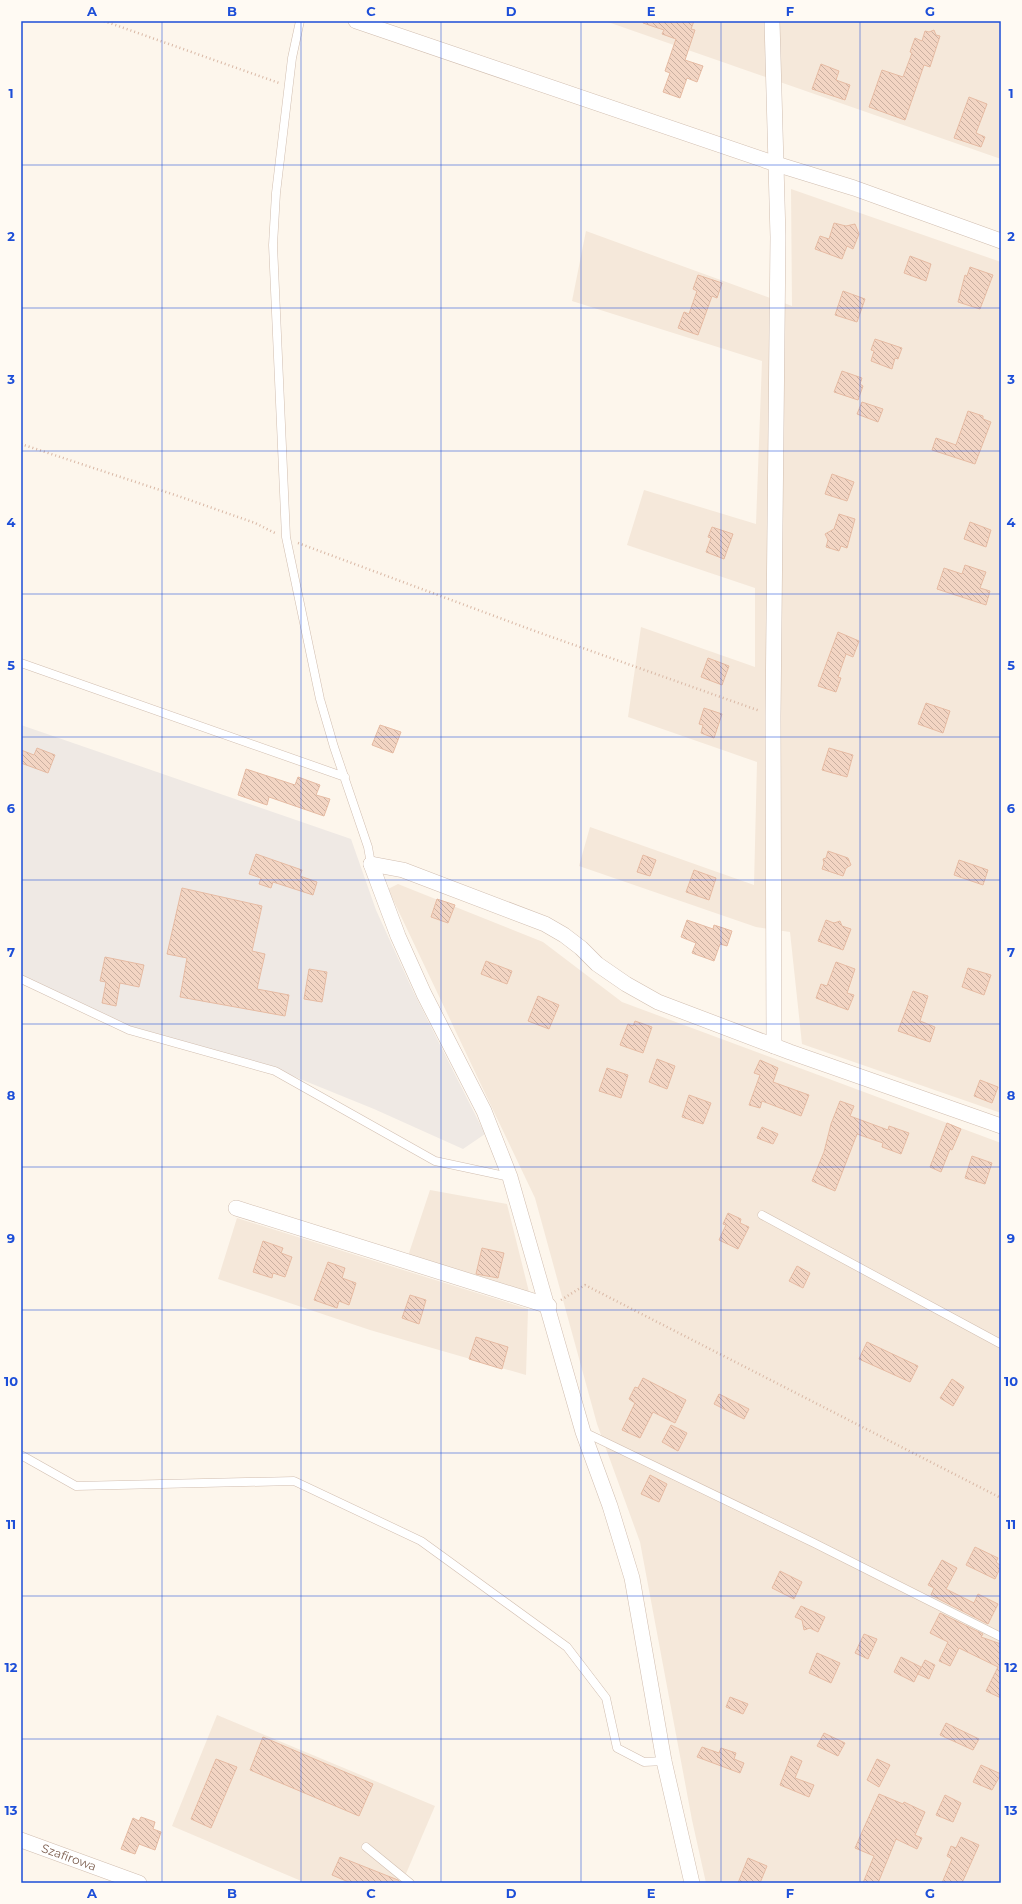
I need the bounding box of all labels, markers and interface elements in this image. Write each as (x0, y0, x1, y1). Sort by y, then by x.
text: A (86, 3, 98, 19)
text: B (227, 3, 237, 19)
text: C (366, 3, 376, 19)
text: D (506, 3, 517, 19)
text: E (647, 3, 656, 19)
text: F (786, 3, 794, 19)
text: G (925, 3, 935, 19)
text: 1 (8, 85, 14, 101)
text: 1 (1008, 85, 1014, 101)
text: 2 (7, 228, 15, 244)
text: 2 (1007, 228, 1015, 244)
text: 3 (6, 371, 15, 387)
text: 3 (1006, 371, 1015, 387)
text: 4 (7, 514, 16, 530)
text: 4 (1007, 514, 1016, 530)
text: 5 (7, 657, 15, 673)
text: 5 (1007, 657, 1015, 673)
text: 6 (7, 800, 16, 816)
text: 6 (1007, 800, 1016, 816)
text: 7 (7, 944, 15, 960)
text: 7 (1007, 944, 1015, 960)
text: 8 (7, 1087, 16, 1103)
text: 8 (1007, 1087, 1016, 1103)
text: 9 (7, 1230, 15, 1246)
text: 9 (1007, 1230, 1015, 1246)
text: 10 (4, 1373, 18, 1389)
text: 10 (1004, 1373, 1018, 1389)
text: 11 (6, 1516, 16, 1532)
text: 11 (1006, 1516, 1016, 1532)
text: 12 (5, 1659, 18, 1675)
text: 12 (1005, 1659, 1018, 1675)
text: 13 (5, 1802, 18, 1818)
text: 13 (1005, 1802, 1018, 1818)
street label: Szafirowa (40, 1840, 99, 1874)
text: A (86, 1885, 98, 1901)
text: B (227, 1885, 237, 1901)
text: C (366, 1885, 376, 1901)
text: D (506, 1885, 517, 1901)
text: E (647, 1885, 656, 1901)
text: F (786, 1885, 794, 1901)
text: G (925, 1885, 935, 1901)

